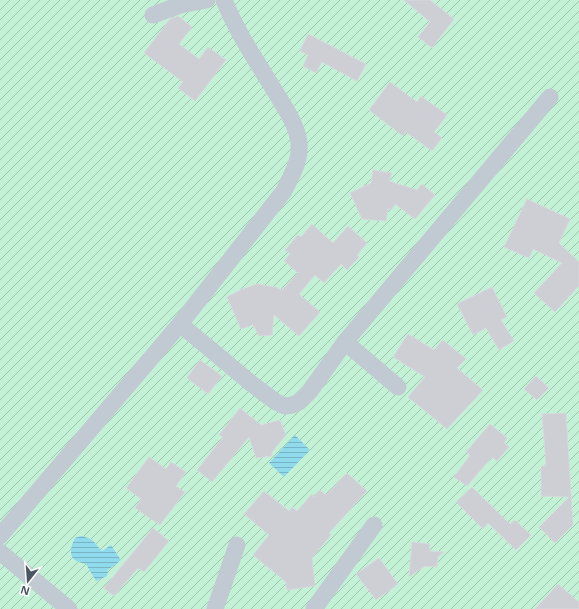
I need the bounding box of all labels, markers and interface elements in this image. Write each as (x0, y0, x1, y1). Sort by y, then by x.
north arrow (8, 561, 48, 601)
text: N (18, 583, 31, 600)

